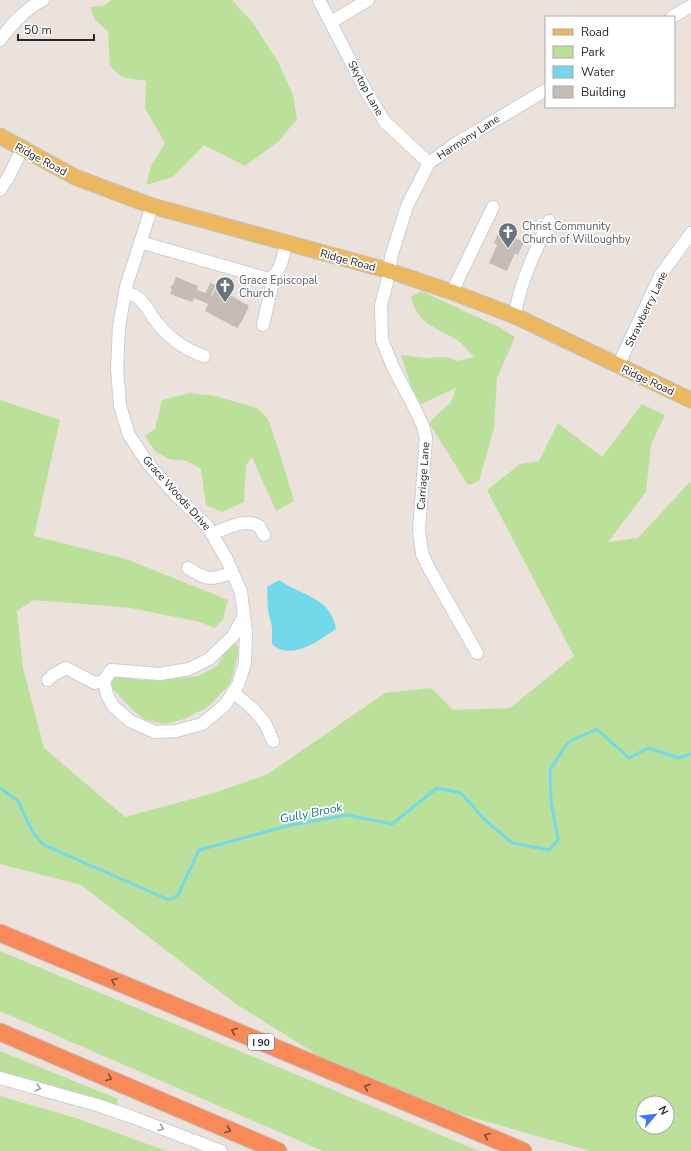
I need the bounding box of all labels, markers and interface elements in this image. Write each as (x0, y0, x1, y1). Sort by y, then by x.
scale bar (18, 16, 94, 42)
legend (545, 16, 675, 108)
text: 50 m (24, 22, 52, 38)
text: Road (581, 24, 609, 40)
text: Park (581, 44, 606, 60)
street label: Skytop Lane (344, 58, 387, 119)
text: Water (581, 64, 615, 80)
text: Building (581, 84, 626, 100)
street label: Harmony Lane (434, 111, 503, 163)
street label: Ridge Road (12, 139, 69, 179)
place label: Christ Community Church of Willoughby (522, 219, 631, 247)
church icon: Christ Community Church of Willoughby (497, 221, 519, 249)
street label: Ridge Road (318, 246, 377, 275)
street label: Strawberry Lane (622, 269, 671, 350)
place label: Grace Episcopal Church (239, 273, 318, 301)
church icon: Grace Episcopal Church (214, 275, 236, 303)
street label: Ridge Road (619, 362, 677, 399)
street label: Carriage Lane (414, 441, 433, 511)
street label: Grace Woods Drive (139, 453, 214, 534)
water label: Gully Brook (278, 799, 345, 827)
one-way arrow (111, 977, 118, 985)
one-way arrow (230, 1028, 238, 1036)
road number: I 90 (248, 1034, 274, 1050)
one-way arrow (106, 1074, 113, 1082)
one-way arrow (34, 1083, 41, 1092)
one-way arrow (363, 1083, 370, 1091)
north arrow (635, 1095, 675, 1135)
text: N (655, 1103, 672, 1118)
one-way arrow (158, 1123, 165, 1131)
one-way arrow (224, 1125, 232, 1133)
one-way arrow (483, 1133, 491, 1141)

